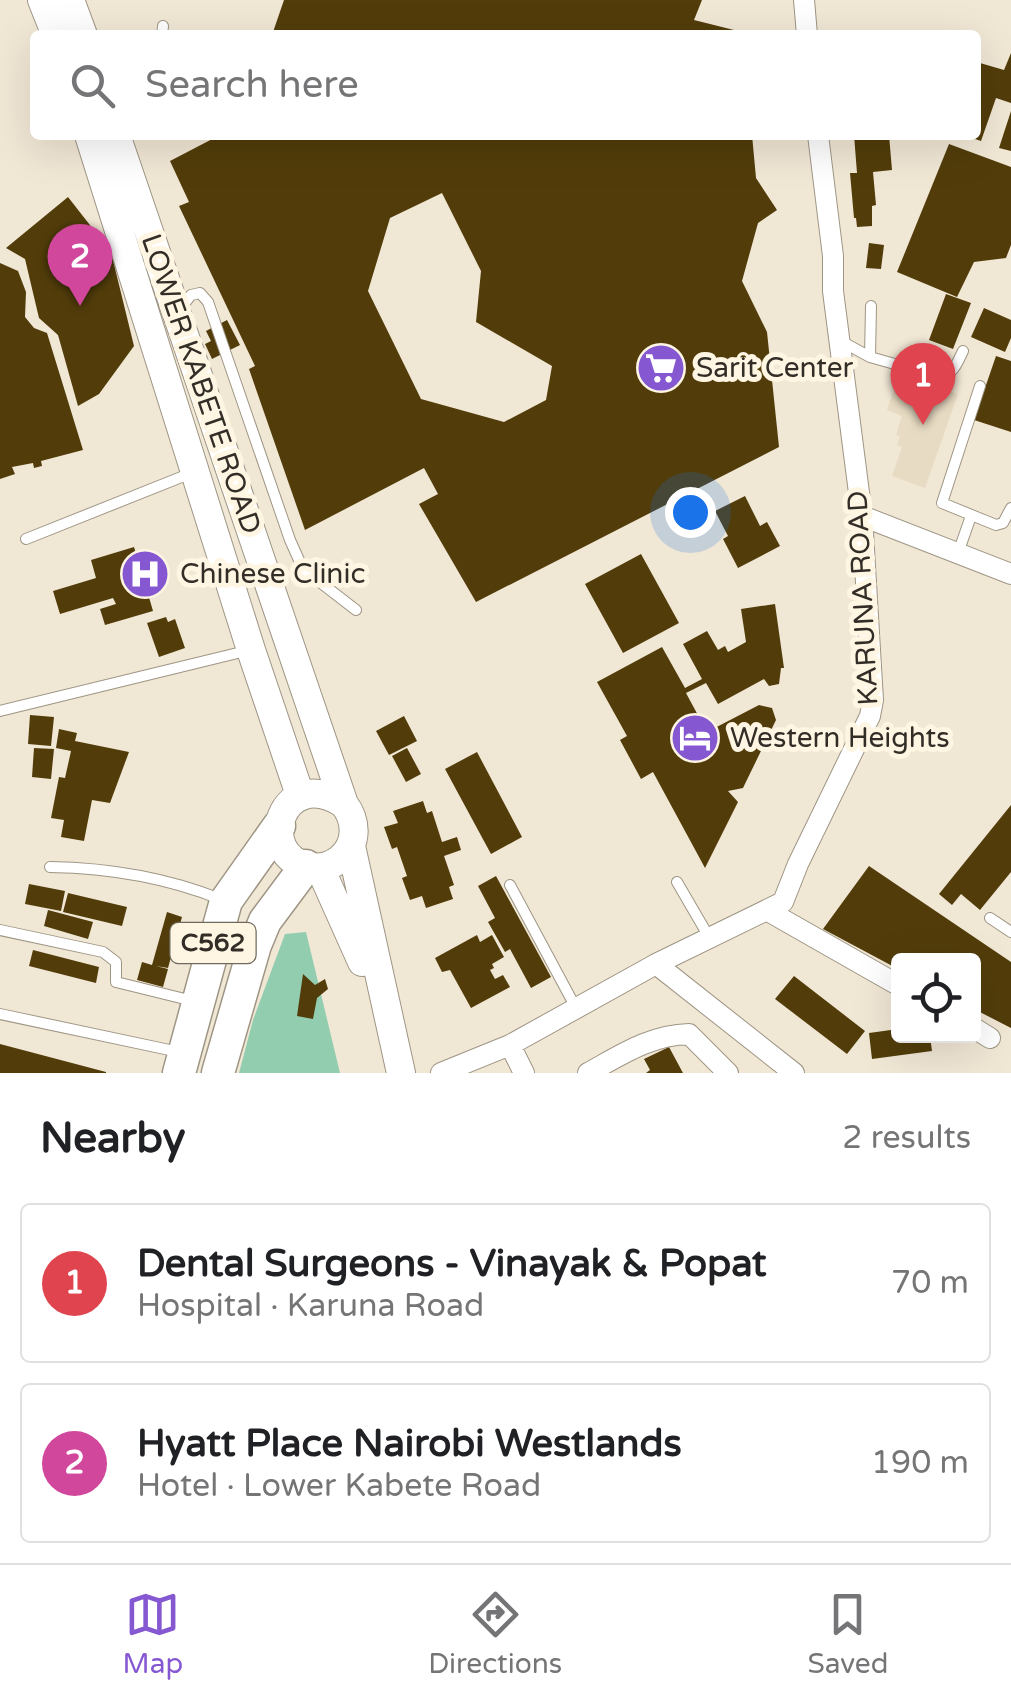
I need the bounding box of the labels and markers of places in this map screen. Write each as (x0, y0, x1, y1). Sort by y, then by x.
pin: 2 (48, 224, 112, 306)
supermarket icon: Sarit Center (635, 342, 687, 394)
pin: 1 (890, 342, 956, 425)
place label: Sarit Center (696, 351, 854, 385)
hospital icon: Chinese Clinic (119, 548, 171, 600)
place label: Chinese Clinic (180, 557, 365, 591)
hotel icon: Western Heights (669, 712, 721, 764)
place label: Western Heights (730, 721, 950, 755)

